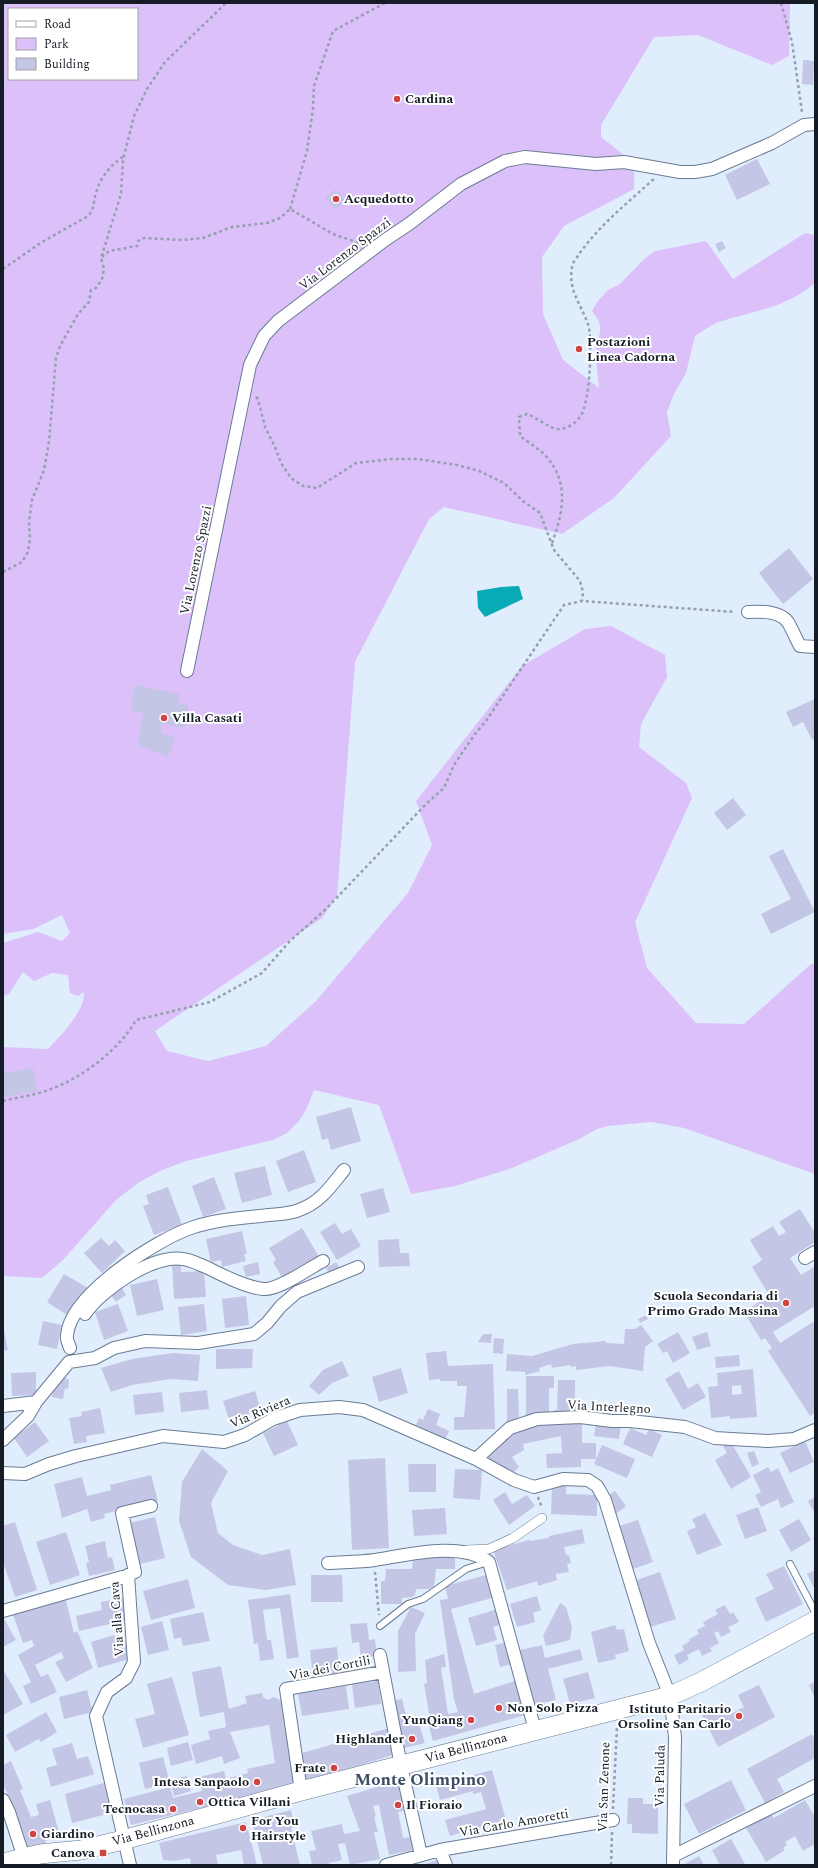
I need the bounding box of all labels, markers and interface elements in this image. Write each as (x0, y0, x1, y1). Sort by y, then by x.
legend (8, 8, 138, 80)
text: Road (44, 15, 71, 34)
text: Park (44, 35, 69, 54)
text: Building (44, 55, 90, 74)
place label: Cardina (405, 89, 453, 109)
marker: Cardina (392, 94, 402, 104)
place label: Acquedotto (344, 189, 414, 209)
marker: Acquedotto (331, 194, 341, 204)
street label: Via Lorenzo Spazzi (295, 213, 395, 295)
place label: Postazioni Linea Cadorna (587, 332, 675, 367)
marker: Postazioni Linea Cadorna (574, 344, 584, 354)
street label: Via Lorenzo Spazzi (175, 504, 217, 616)
place label: Villa Casati (172, 708, 242, 728)
marker: Villa Casati (159, 713, 169, 723)
place label: Scuola Secondaria di Primo Grado Massina (647, 1286, 778, 1321)
marker: Scuola Secondaria di Primo Grado Massina (781, 1298, 791, 1308)
street label: Via Riviera (227, 1390, 294, 1434)
street label: Via Interlegno (567, 1395, 651, 1419)
street label: Via alla Cava (104, 1580, 130, 1657)
street label: Via dei Cortili (288, 1650, 372, 1686)
place label: Non Solo Pizza (507, 1698, 598, 1718)
place label: Istituto Paritario Orsoline San Carlo (618, 1699, 731, 1734)
marker: Non Solo Pizza (494, 1703, 504, 1713)
place label: YunQiang (402, 1710, 463, 1730)
marker: Istituto Paritario Orsoline San Carlo (734, 1711, 744, 1721)
marker: YunQiang (466, 1715, 476, 1725)
street label: Via Bellinzona (423, 1727, 510, 1769)
place label: Highlander (335, 1729, 404, 1749)
marker: Highlander (407, 1734, 417, 1744)
street label: Via San Zenone (592, 1741, 616, 1833)
street label: Via Paluda (649, 1744, 671, 1807)
place label: Frate (294, 1758, 326, 1778)
marker: Frate (329, 1763, 339, 1773)
district label: Monte Olimpino (354, 1767, 486, 1793)
place label: Intesa Sanpaolo (153, 1772, 249, 1792)
marker: Intesa Sanpaolo (252, 1777, 262, 1787)
place label: Ottica Villani (208, 1792, 290, 1812)
place label: Il Fioraio (406, 1795, 462, 1815)
marker: Ottica Villani (195, 1797, 205, 1807)
place label: Tecnocasa (103, 1799, 165, 1819)
marker: Il Fioraio (393, 1800, 403, 1810)
marker: Tecnocasa (168, 1804, 178, 1814)
street label: Via Carlo Amoretti (458, 1804, 570, 1842)
street label: Via Bellinzona (110, 1810, 197, 1852)
place label: For You Hairstyle (251, 1811, 306, 1846)
marker: For You Hairstyle (238, 1823, 248, 1833)
place label: Giardino (41, 1824, 94, 1844)
marker: Giardino (28, 1829, 38, 1839)
place label: Canova (51, 1843, 95, 1863)
marker: Canova (98, 1848, 108, 1858)

